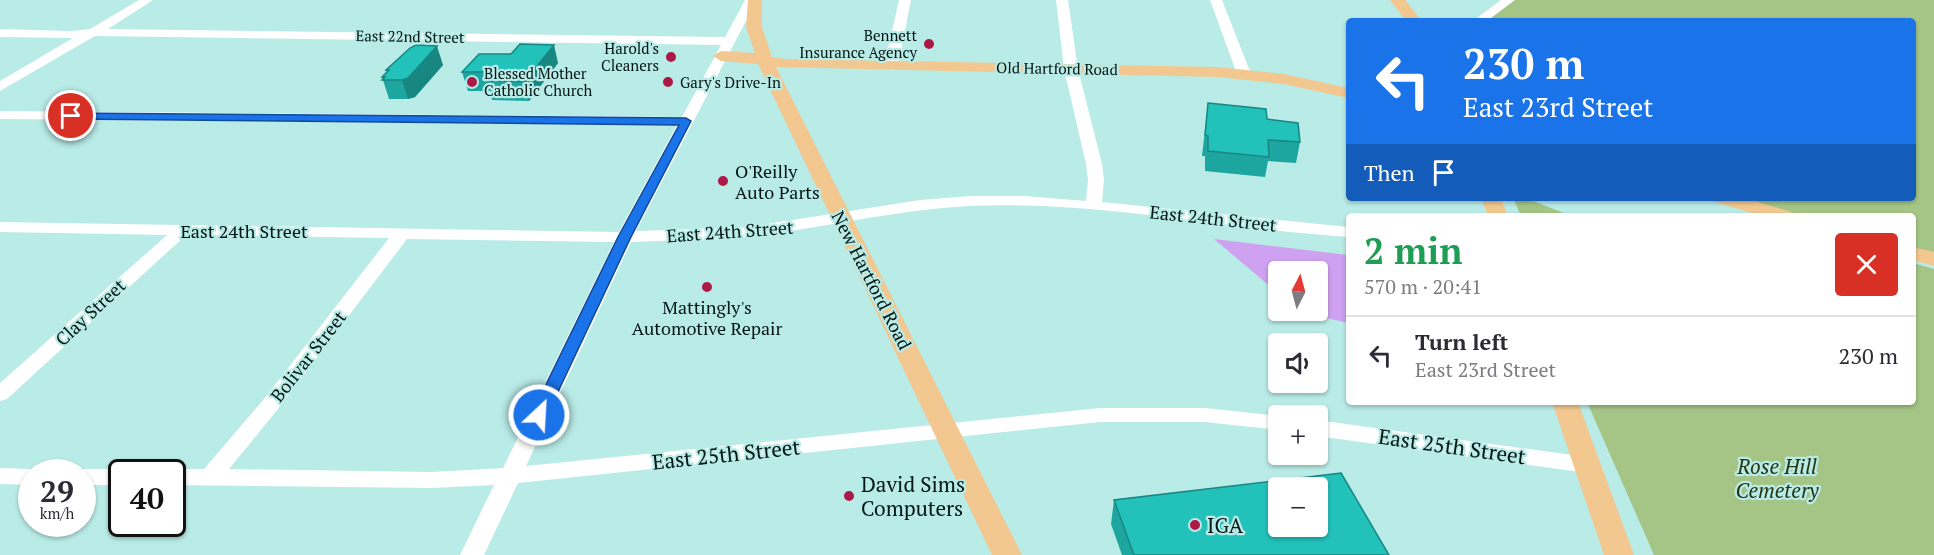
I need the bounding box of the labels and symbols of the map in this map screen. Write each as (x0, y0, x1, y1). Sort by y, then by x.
street label: East 22nd Street (355, 25, 465, 47)
place label: Bennett Insurance Agency (799, 25, 917, 62)
marker: Bennett Insurance Agency (922, 37, 936, 51)
place label: Harold's Cleaners (601, 38, 659, 75)
marker: Harold's Cleaners (664, 50, 678, 64)
street label: Old Hartford Road (996, 57, 1118, 79)
place label: Blessed Mother Catholic Church (484, 63, 592, 100)
place label: Gary's Drive-In (680, 72, 781, 92)
marker: Blessed Mother Catholic Church (465, 75, 479, 89)
marker: Gary's Drive-In (661, 75, 675, 89)
pin (45, 90, 96, 141)
place label: O'Reilly Auto Parts (735, 159, 820, 204)
marker: O'Reilly Auto Parts (716, 174, 730, 188)
street label: East 24th Street (1148, 199, 1278, 237)
street label: New Hartford Road (827, 207, 917, 353)
street label: East 24th Street (666, 215, 795, 247)
street label: East 24th Street (180, 219, 308, 243)
north arrow (1268, 261, 1328, 321)
street label: Clay Street (50, 273, 130, 351)
marker: Mattingly's Automotive Repair (700, 280, 714, 294)
place label: Mattingly's Automotive Repair (632, 295, 782, 340)
street label: Bolivar Street (265, 305, 351, 406)
position arrow (507, 383, 571, 447)
street label: East 25th Street (1377, 422, 1528, 470)
street label: East 25th Street (651, 432, 801, 476)
park label: Rose Hill Cemetery (1735, 452, 1819, 504)
speed limit sign: 40 (108, 459, 186, 537)
place label: David Sims Computers (861, 470, 965, 522)
marker: David Sims Computers (842, 489, 856, 503)
place label: IGA (1207, 511, 1244, 539)
marker: IGA (1188, 518, 1202, 532)

